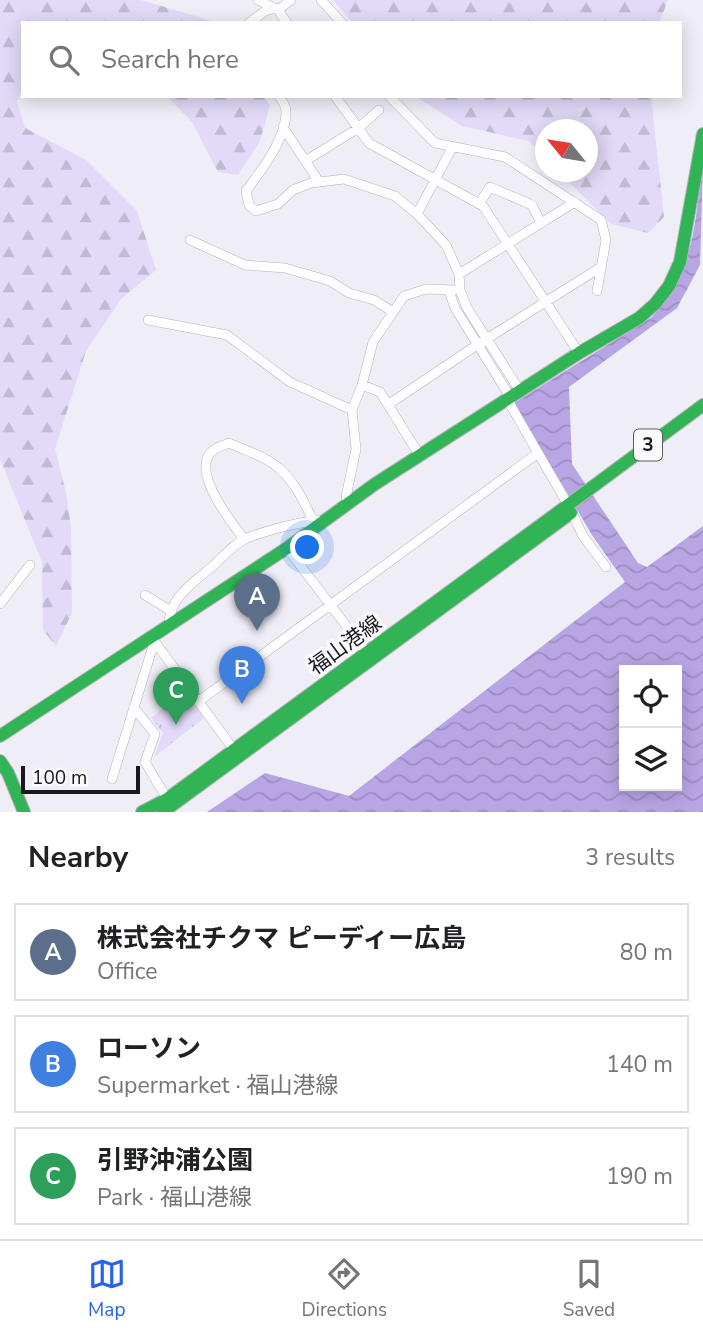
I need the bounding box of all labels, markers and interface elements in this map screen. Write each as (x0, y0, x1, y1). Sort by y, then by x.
search box (21, 21, 682, 98)
icon: search (45, 41, 83, 79)
text: Search here (101, 42, 239, 77)
north arrow (535, 119, 598, 182)
road number: 3 (634, 430, 662, 460)
your location (290, 530, 324, 564)
pin: A (234, 573, 280, 631)
street label: 福山港線 (303, 609, 387, 681)
pin: B (219, 646, 265, 704)
map controls (619, 665, 682, 791)
button: locate (619, 665, 682, 728)
pin: C (153, 667, 199, 725)
button: layers (619, 728, 682, 791)
scale bar (21, 763, 140, 795)
text: 100 m (32, 765, 87, 791)
text: Nearby (28, 837, 128, 878)
text: 3 results (585, 842, 675, 873)
text: 株式会社チクマ ピーディー広島 (97, 921, 466, 956)
text: A (44, 937, 62, 968)
text: 80 m (620, 937, 673, 968)
text: Office (97, 956, 157, 987)
text: ローソン (97, 1031, 201, 1066)
text: B (45, 1049, 61, 1080)
text: 140 m (606, 1049, 673, 1080)
text: Supermarket · 福山港線 (97, 1070, 339, 1101)
text: 引野沖浦公園 (97, 1143, 253, 1178)
text: C (45, 1161, 61, 1192)
text: 190 m (606, 1161, 673, 1192)
text: Park · 福山港線 (97, 1182, 252, 1213)
tab: Map (88, 1255, 126, 1323)
tab: Directions (301, 1255, 387, 1323)
tab: Saved (563, 1255, 615, 1323)

